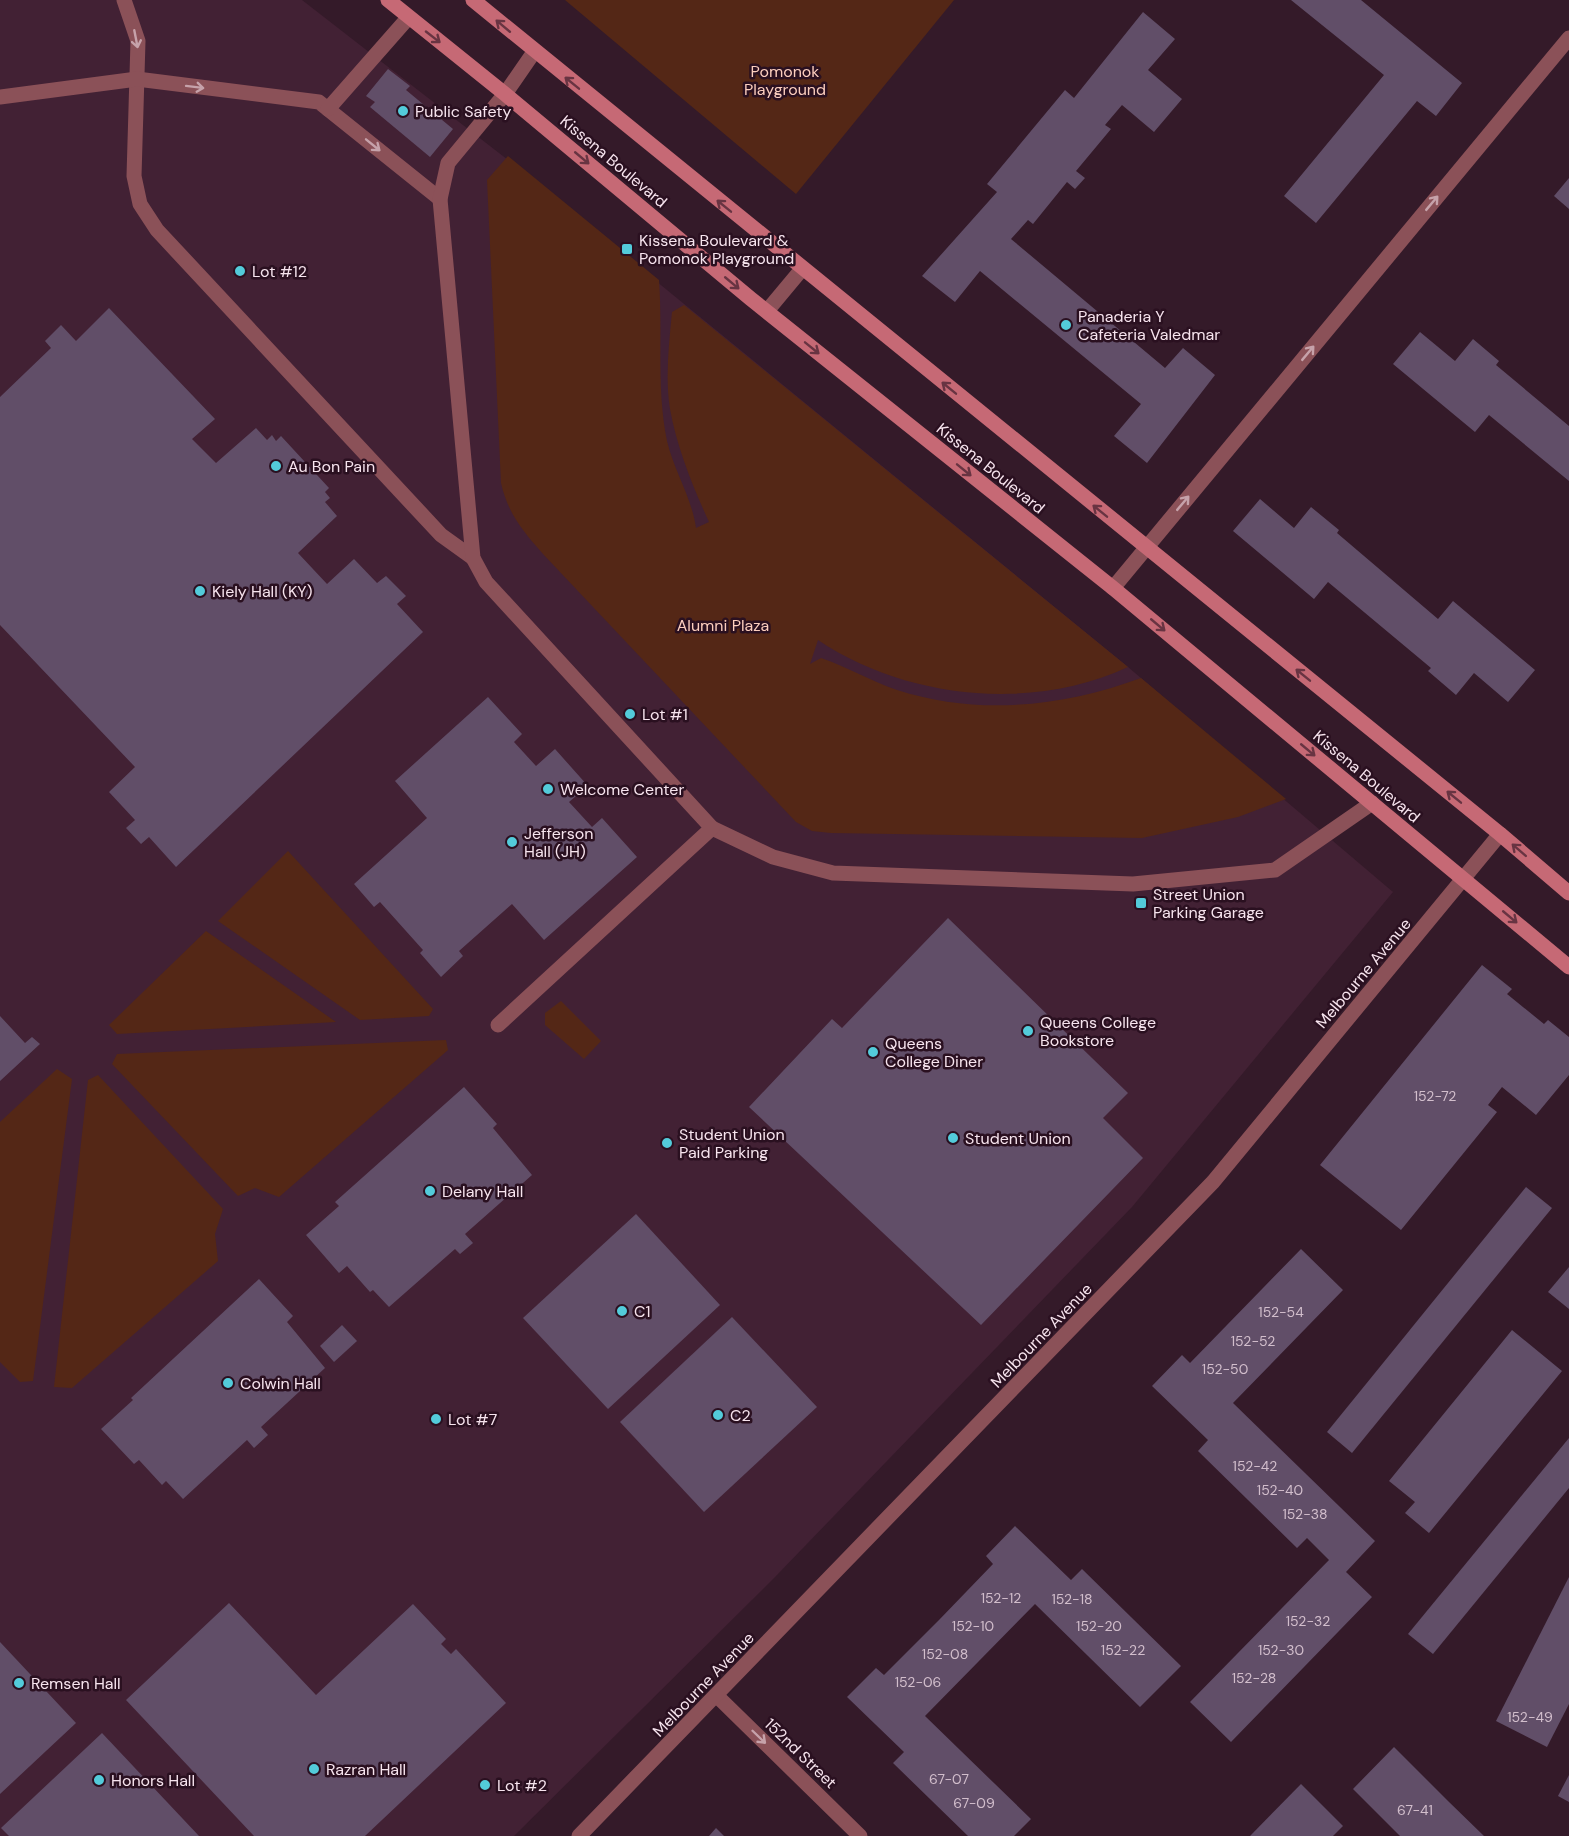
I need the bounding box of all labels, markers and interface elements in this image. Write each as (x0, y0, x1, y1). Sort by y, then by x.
one-way arrow (496, 19, 511, 33)
one-way arrow (131, 29, 142, 48)
one-way arrow (424, 31, 440, 44)
park label: Pomonok Playground (744, 61, 826, 100)
one-way arrow (564, 77, 580, 90)
one-way arrow (184, 81, 204, 92)
place label: Public Safety (415, 101, 511, 122)
marker: Public Safety (396, 104, 410, 118)
street label: Kissena Boulevard (556, 110, 672, 212)
one-way arrow (365, 139, 381, 152)
one-way arrow (574, 151, 589, 165)
one-way arrow (1425, 195, 1438, 211)
one-way arrow (716, 199, 732, 212)
place label: Kissena Boulevard & Pomonok Playground (639, 230, 794, 269)
marker: Kissena Boulevard & Pomonok Playground (620, 242, 634, 256)
place label: Lot #12 (252, 261, 307, 282)
marker: Lot #12 (233, 264, 247, 278)
one-way arrow (724, 276, 739, 290)
place label: Panaderia Y Cafeteria Valedmar (1078, 306, 1220, 345)
marker: Panaderia Y Cafeteria Valedmar (1059, 318, 1073, 332)
one-way arrow (804, 341, 819, 355)
one-way arrow (1301, 345, 1314, 361)
one-way arrow (941, 382, 957, 395)
street label: Kissena Boulevard (932, 418, 1049, 519)
place label: Au Bon Pain (288, 456, 375, 477)
marker: Au Bon Pain (269, 459, 283, 473)
one-way arrow (956, 464, 972, 477)
one-way arrow (1176, 496, 1190, 511)
one-way arrow (1093, 505, 1109, 518)
place label: Kiely Hall (KY) (212, 581, 313, 602)
marker: Kiely Hall (KY) (193, 584, 207, 598)
park label: Alumni Plaza (677, 615, 769, 636)
one-way arrow (1150, 619, 1166, 632)
one-way arrow (1295, 668, 1311, 681)
place label: Lot #1 (642, 704, 688, 725)
marker: Lot #1 (623, 707, 637, 721)
street label: Kissena Boulevard (1309, 725, 1425, 827)
one-way arrow (1300, 743, 1315, 757)
place label: Welcome Center (560, 779, 684, 800)
marker: Welcome Center (541, 782, 555, 796)
one-way arrow (1447, 791, 1463, 804)
place label: Jefferson Hall (JH) (524, 823, 593, 862)
marker: Jefferson Hall (JH) (505, 835, 519, 849)
one-way arrow (1511, 843, 1526, 857)
place label: Street Union Parking Garage (1153, 884, 1264, 923)
marker: Street Union Parking Garage (1134, 896, 1148, 910)
one-way arrow (1502, 910, 1517, 924)
street label: Melbourne Avenue (1311, 914, 1416, 1033)
place label: Queens College Bookstore (1040, 1012, 1156, 1051)
marker: Queens College Bookstore (1021, 1024, 1035, 1038)
place label: Queens College Diner (885, 1033, 983, 1072)
marker: Queens College Diner (866, 1045, 880, 1059)
house number: 152-72 (1414, 1087, 1456, 1105)
place label: Student Union Paid Parking (679, 1124, 785, 1163)
place label: Student Union (965, 1128, 1071, 1149)
marker: Student Union (946, 1131, 960, 1145)
marker: Student Union Paid Parking (660, 1136, 674, 1150)
place label: Delany Hall (442, 1181, 523, 1202)
marker: Delany Hall (423, 1184, 437, 1198)
street label: Melbourne Avenue (986, 1279, 1097, 1392)
place label: C1 (634, 1301, 650, 1322)
house number: 152-54 (1258, 1303, 1304, 1321)
marker: C1 (615, 1304, 629, 1318)
house number: 152-52 (1231, 1332, 1275, 1350)
house number: 152-50 (1202, 1360, 1248, 1378)
place label: Colwin Hall (240, 1373, 321, 1394)
marker: Colwin Hall (221, 1376, 235, 1390)
place label: C2 (730, 1405, 751, 1426)
marker: C2 (711, 1408, 725, 1422)
place label: Lot #7 (448, 1409, 497, 1430)
marker: Lot #7 (429, 1412, 443, 1426)
house number: 152-42 (1233, 1457, 1277, 1475)
house number: 152-40 (1257, 1481, 1303, 1499)
house number: 152-38 (1282, 1505, 1328, 1523)
house number: 152-12 (981, 1589, 1021, 1607)
house number: 152-18 (1051, 1590, 1093, 1608)
house number: 152-32 (1286, 1612, 1330, 1630)
house number: 152-10 (952, 1617, 994, 1635)
house number: 152-20 (1076, 1617, 1122, 1635)
street label: Melbourne Avenue (648, 1628, 759, 1741)
house number: 152-22 (1101, 1641, 1145, 1659)
house number: 152-30 (1258, 1641, 1304, 1659)
house number: 152-08 (922, 1645, 968, 1663)
house number: 152-28 (1232, 1669, 1276, 1687)
place label: Remsen Hall (31, 1673, 121, 1694)
house number: 152-06 (895, 1673, 941, 1691)
marker: Remsen Hall (12, 1676, 26, 1690)
house number: 152-49 (1507, 1708, 1553, 1726)
street label: 152nd Street (760, 1714, 841, 1793)
one-way arrow (752, 1730, 767, 1745)
place label: Razran Hall (326, 1759, 406, 1780)
marker: Razran Hall (307, 1762, 321, 1776)
place label: Honors Hall (111, 1770, 195, 1791)
house number: 67-07 (929, 1770, 969, 1788)
marker: Honors Hall (92, 1773, 106, 1787)
place label: Lot #2 (497, 1775, 547, 1796)
marker: Lot #2 (478, 1778, 492, 1792)
house number: 67-09 (953, 1794, 995, 1812)
house number: 67-41 (1397, 1801, 1433, 1819)

